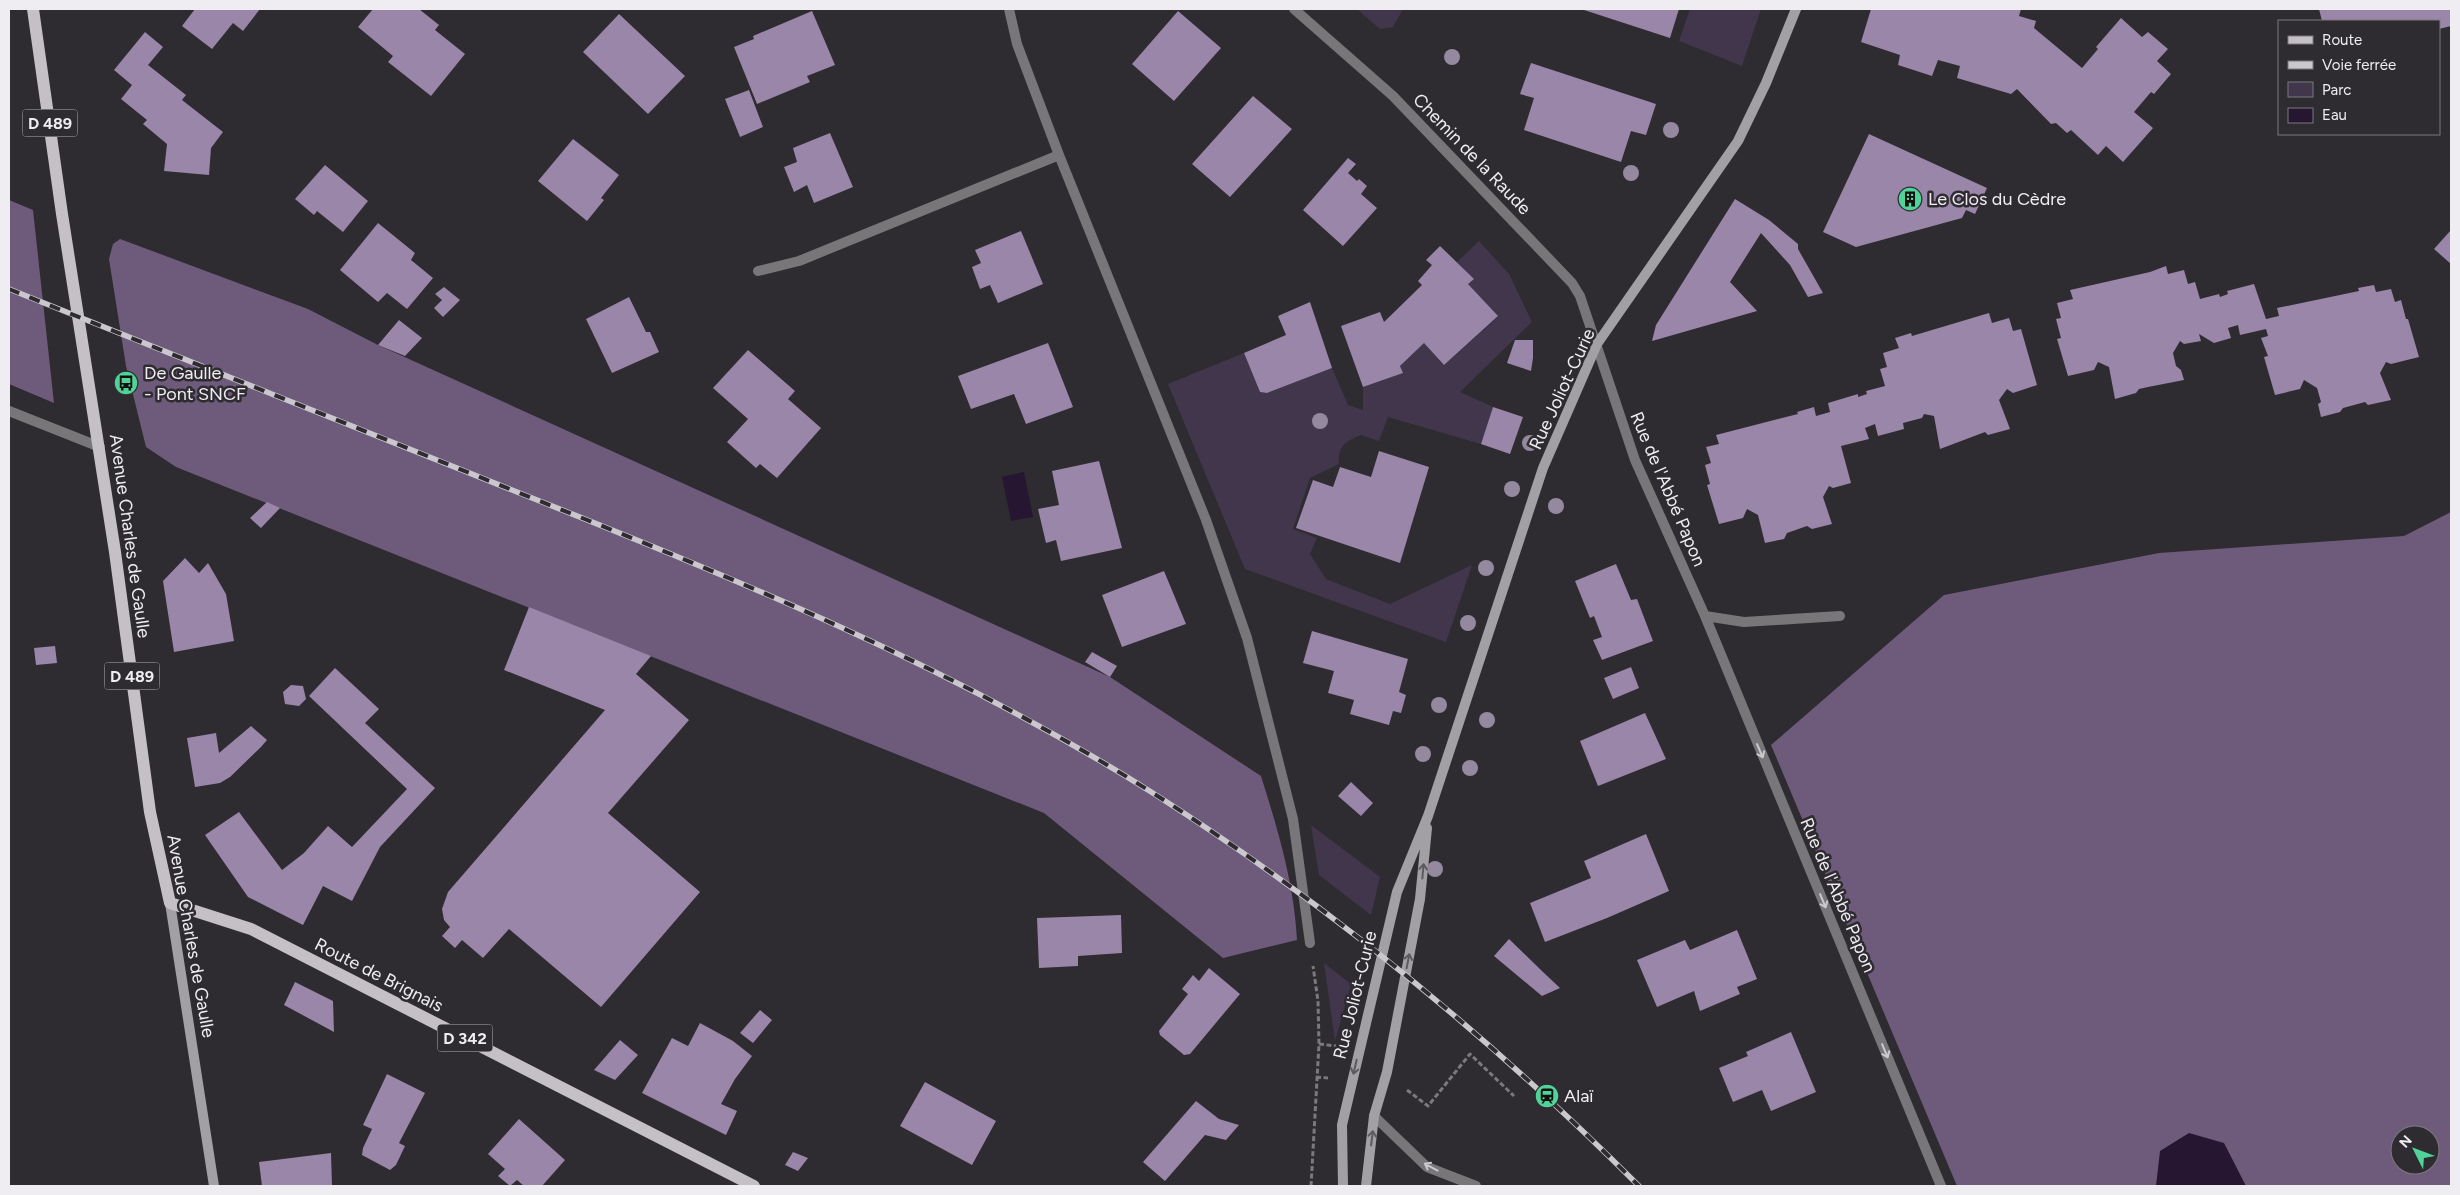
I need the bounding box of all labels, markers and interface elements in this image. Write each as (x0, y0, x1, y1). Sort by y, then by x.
legend (2278, 20, 2440, 135)
text: Route (2322, 31, 2362, 49)
text: Voie ferrée (2322, 56, 2396, 74)
text: Parc (2322, 81, 2351, 99)
street label: Chemin de la Raude (1408, 89, 1536, 219)
text: Eau (2322, 106, 2347, 124)
road number: D 489 (22, 110, 78, 136)
building icon: Le Clos du Cèdre (1897, 186, 1923, 212)
place label: Le Clos du Cèdre (1928, 188, 2066, 210)
street label: Rue Joliot-Curie (1524, 325, 1600, 453)
place label: De Gaulle - Pont SNCF (144, 362, 246, 405)
bus stop icon: De Gaulle - Pont SNCF (113, 370, 139, 396)
street label: Rue de l'Abbé Papon (1625, 408, 1711, 570)
street label: Avenue Charles de Gaulle (105, 433, 155, 640)
road number: D 489 (104, 662, 160, 689)
one-way arrow (1756, 743, 1766, 758)
street label: Rue de l'Abbé Papon (1795, 814, 1881, 976)
street label: Avenue Charles de Gaulle (162, 833, 220, 1039)
one-way arrow (1418, 863, 1427, 879)
one-way arrow (1818, 893, 1828, 908)
street label: Rue Joliot-Curie (1328, 928, 1382, 1061)
street label: Route de Brignais (311, 933, 447, 1017)
one-way arrow (1404, 954, 1413, 970)
road number: D 342 (438, 1024, 492, 1052)
one-way arrow (1881, 1043, 1890, 1058)
one-way arrow (1350, 1058, 1359, 1074)
station icon: Alaï (1534, 1083, 1560, 1109)
place label: Alaï (1564, 1085, 1594, 1107)
north arrow (2390, 1125, 2440, 1175)
one-way arrow (1367, 1130, 1377, 1146)
text: N (2396, 1132, 2416, 1151)
one-way arrow (1423, 1162, 1438, 1172)

